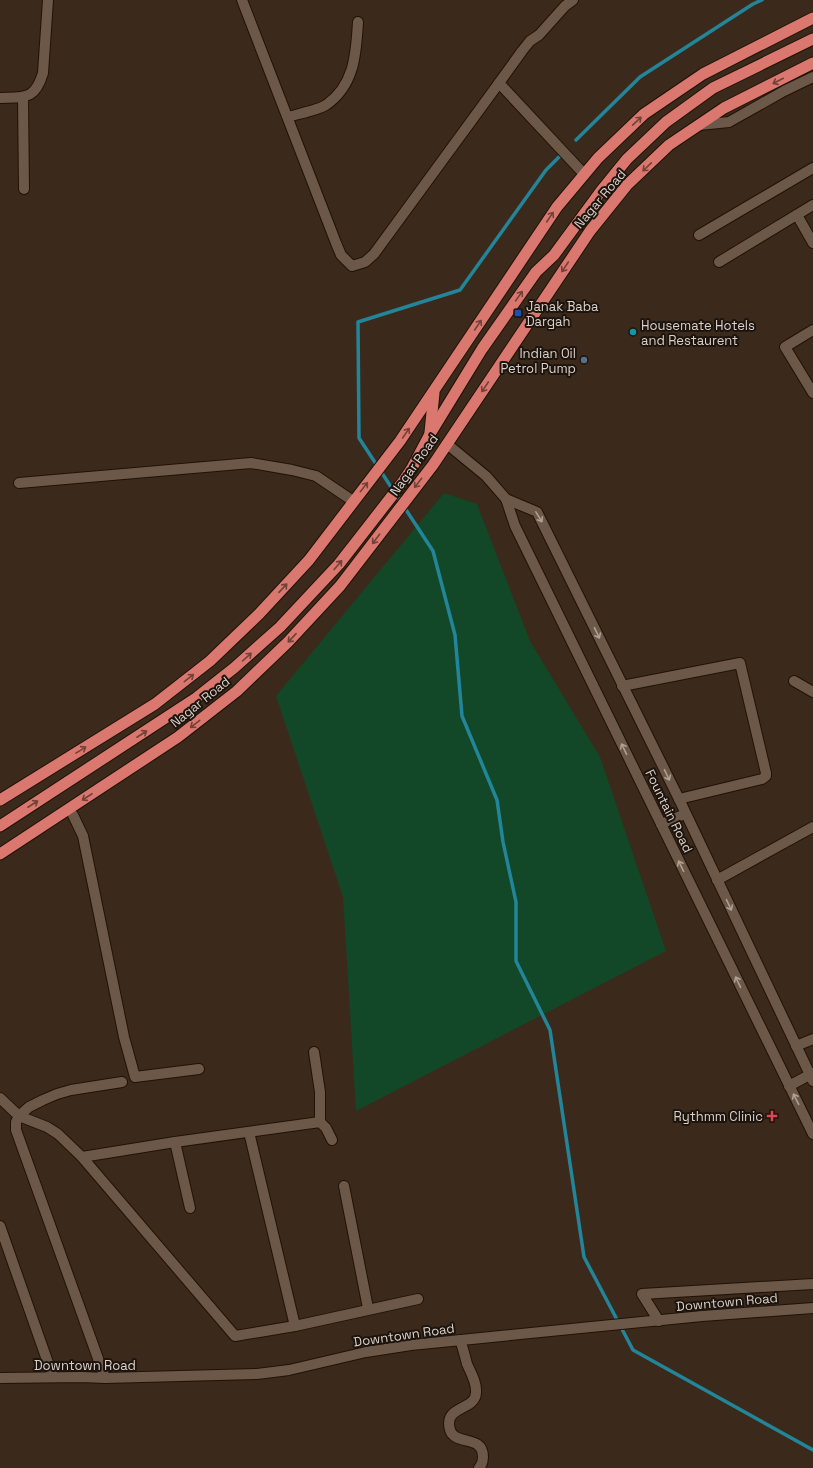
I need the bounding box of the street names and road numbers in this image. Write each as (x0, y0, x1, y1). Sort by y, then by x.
street label: Nagar Road (570, 166, 630, 232)
street label: Nagar Road (386, 431, 442, 499)
street label: Nagar Road (167, 673, 233, 731)
street label: Fountain Road (642, 767, 696, 855)
street label: Downtown Road (675, 1289, 779, 1315)
street label: Downtown Road (352, 1319, 456, 1351)
street label: Downtown Road (34, 1357, 136, 1374)

